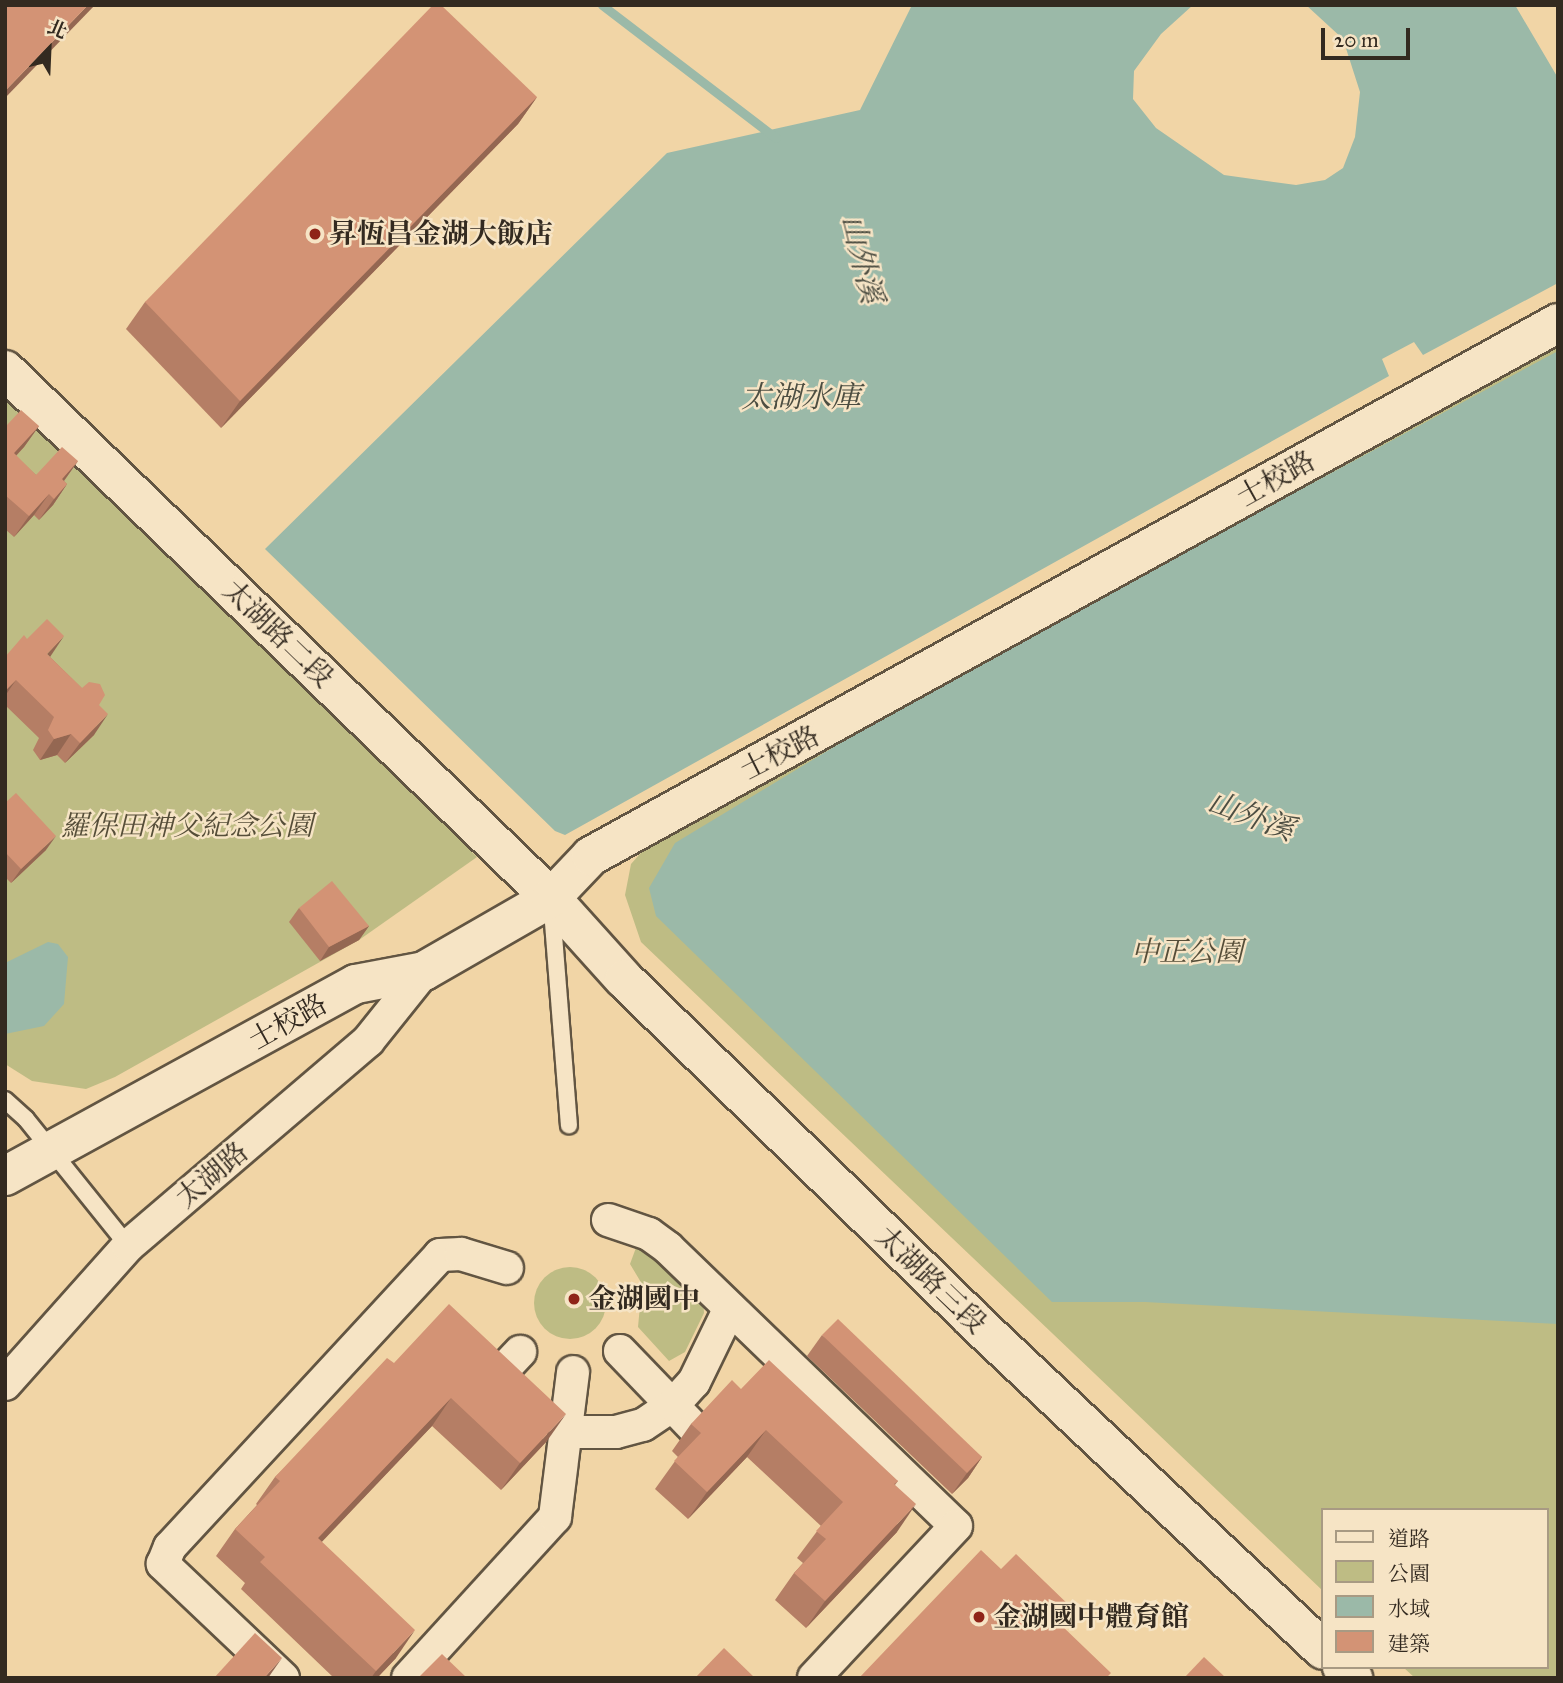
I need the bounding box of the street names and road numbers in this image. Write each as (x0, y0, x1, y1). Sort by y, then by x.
street label: 士校路 (1231, 444, 1321, 514)
street label: 太湖路二段 (216, 573, 340, 695)
street label: 士校路 (735, 719, 825, 787)
street label: 士校路 (243, 987, 333, 1057)
street label: 太湖路 (169, 1135, 255, 1215)
street label: 太湖路三段 (869, 1219, 993, 1341)

